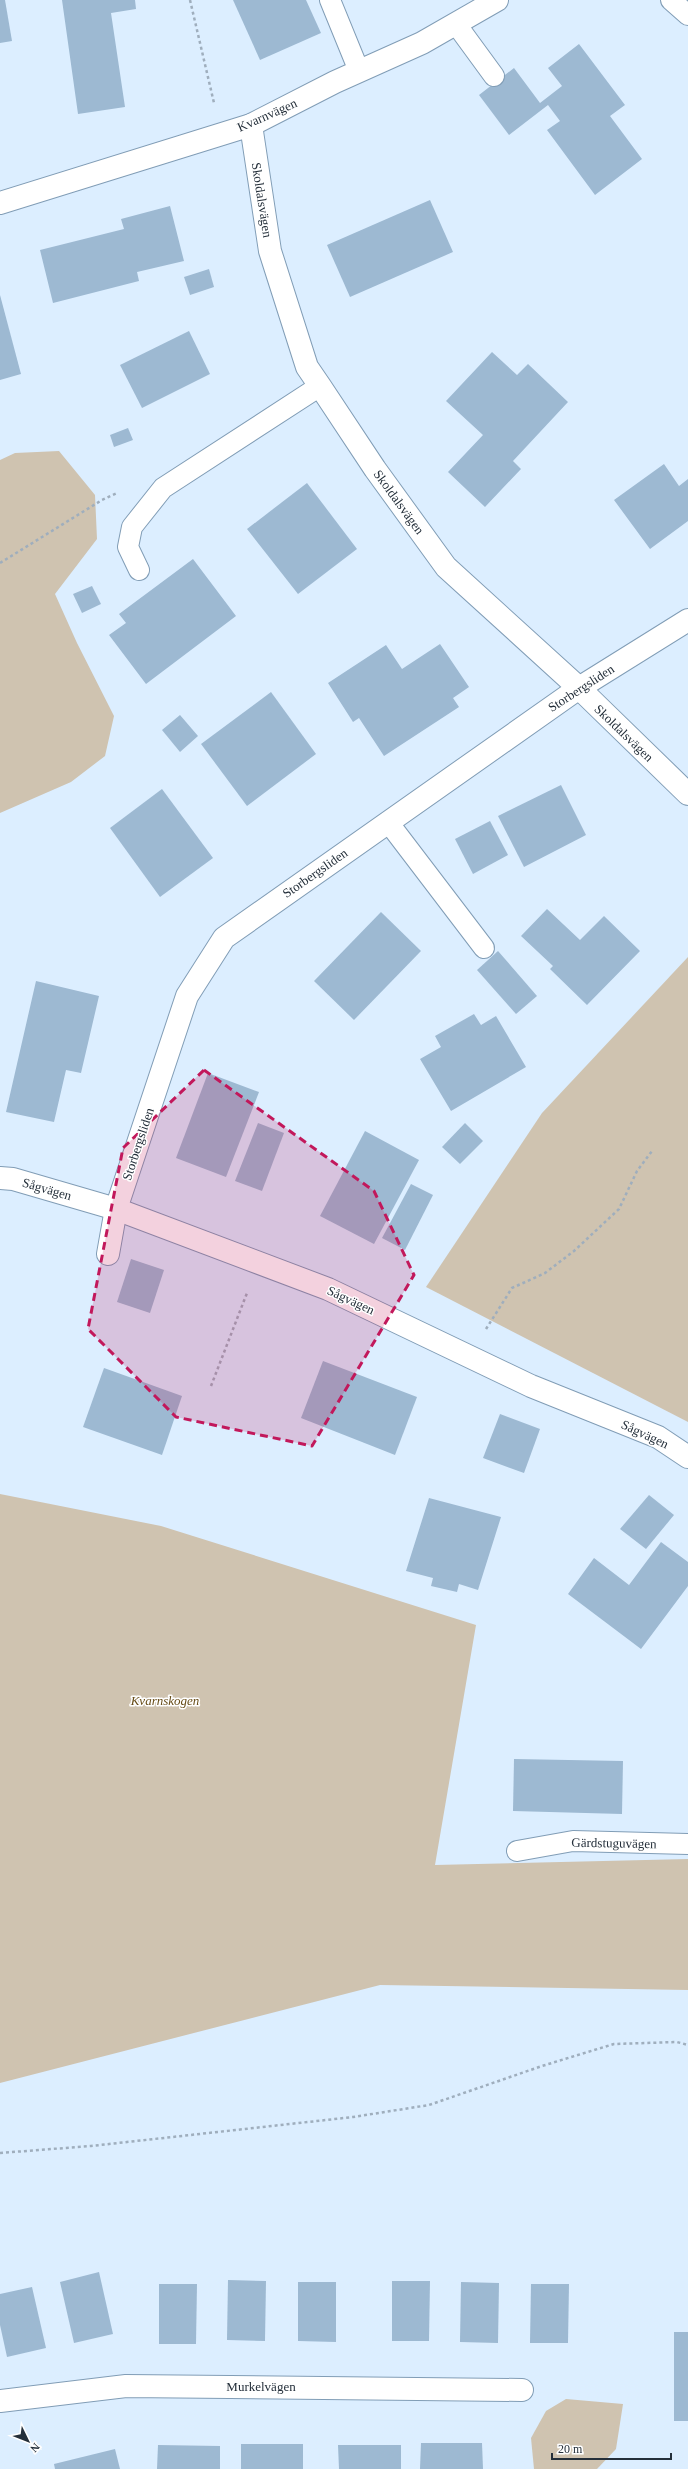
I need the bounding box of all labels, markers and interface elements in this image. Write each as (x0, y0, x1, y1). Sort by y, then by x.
street label: Kvarnvägen (235, 95, 300, 135)
street label: Skoldalsvägen (249, 161, 275, 239)
street label: Skoldalsvägen (371, 467, 428, 537)
street label: Storbergsliden (545, 661, 617, 715)
street label: Skoldalsvägen (592, 701, 657, 765)
street label: Storbergsliden (280, 845, 351, 901)
street label: Storbergsliden (119, 1105, 157, 1182)
street label: Sågvägen (21, 1175, 74, 1203)
street label: Sågvägen (325, 1283, 378, 1318)
street label: Sågvägen (619, 1417, 672, 1452)
park label: Kvarnskogen (130, 1693, 199, 1708)
street label: Gärdstuguvägen (571, 1835, 657, 1851)
street label: Murkelvägen (226, 2379, 296, 2394)
north arrow (8, 2421, 48, 2461)
scale bar (552, 2435, 671, 2461)
text: N (28, 2441, 42, 2455)
text: 20 m (558, 2442, 583, 2456)

